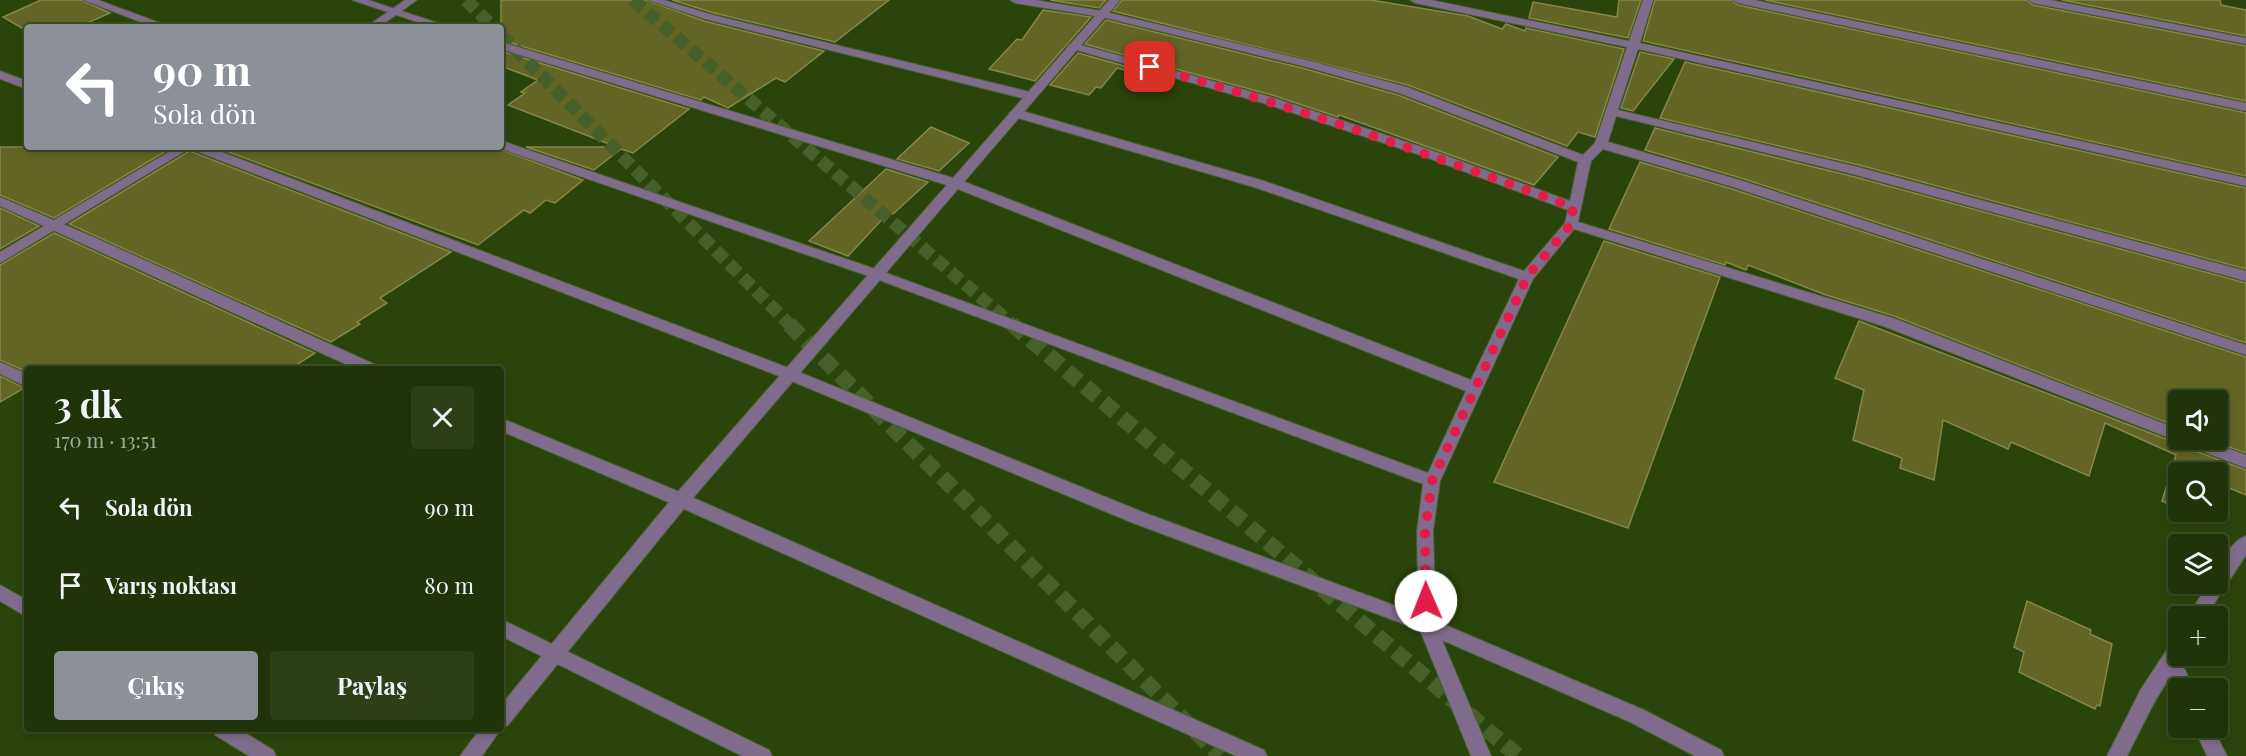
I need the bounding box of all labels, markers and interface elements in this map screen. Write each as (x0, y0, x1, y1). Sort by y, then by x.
text: 90 m (153, 41, 251, 97)
pin (1124, 41, 1175, 92)
icon: left (54, 48, 132, 126)
icon: arrive (1133, 50, 1166, 83)
text: Sola dön (153, 95, 256, 131)
text: 3 dk (54, 379, 122, 427)
button: close (411, 386, 474, 449)
map controls (2168, 390, 2228, 738)
button: sound (2168, 390, 2228, 450)
text: 170 m · 13:51 (54, 426, 157, 453)
button: search (2168, 462, 2228, 522)
icon: left (54, 491, 87, 524)
text: Sola dön (105, 492, 192, 522)
text: 90 m (425, 492, 474, 522)
button: layers (2168, 534, 2228, 594)
icon: arrive (54, 569, 87, 602)
position arrow (1394, 569, 1458, 633)
text: Varış noktası (105, 570, 237, 600)
text: 80 m (424, 570, 474, 600)
button: + (2168, 606, 2228, 666)
button: Çıkış (54, 651, 258, 720)
button: Paylaş (270, 651, 474, 720)
button: − (2168, 678, 2228, 738)

